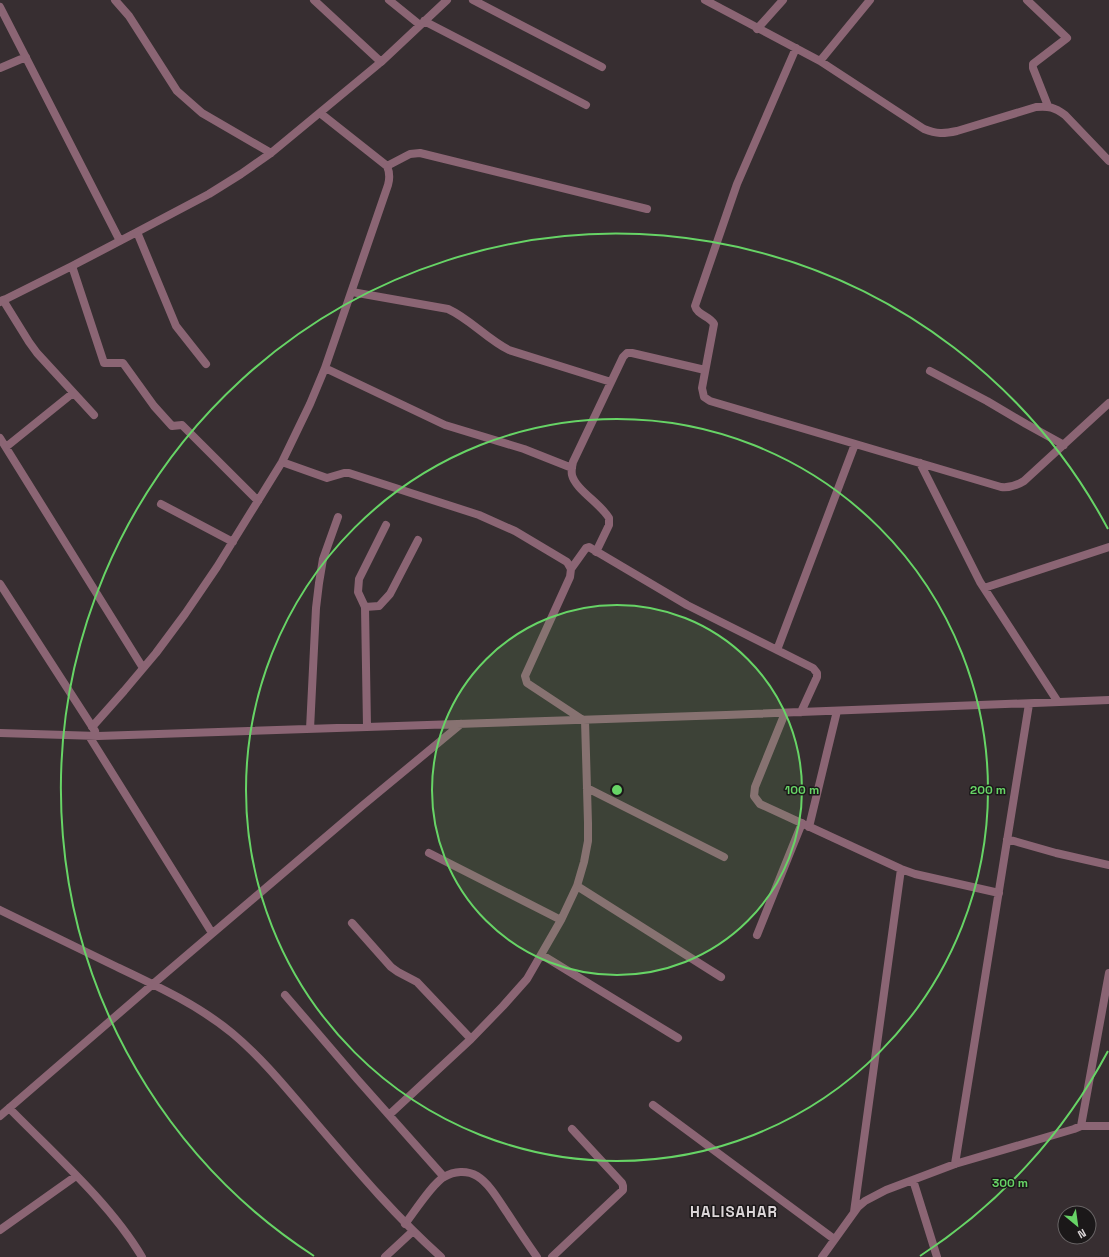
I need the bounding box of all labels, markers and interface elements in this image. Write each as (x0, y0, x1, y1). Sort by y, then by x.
text: 100 m (785, 782, 819, 798)
text: 200 m (970, 782, 1006, 798)
centre of rings (610, 783, 624, 797)
text: 300 m (992, 1175, 1028, 1191)
district label: HALISAHAR (690, 1202, 778, 1221)
north arrow (1057, 1205, 1097, 1245)
text: N (1075, 1226, 1088, 1242)

